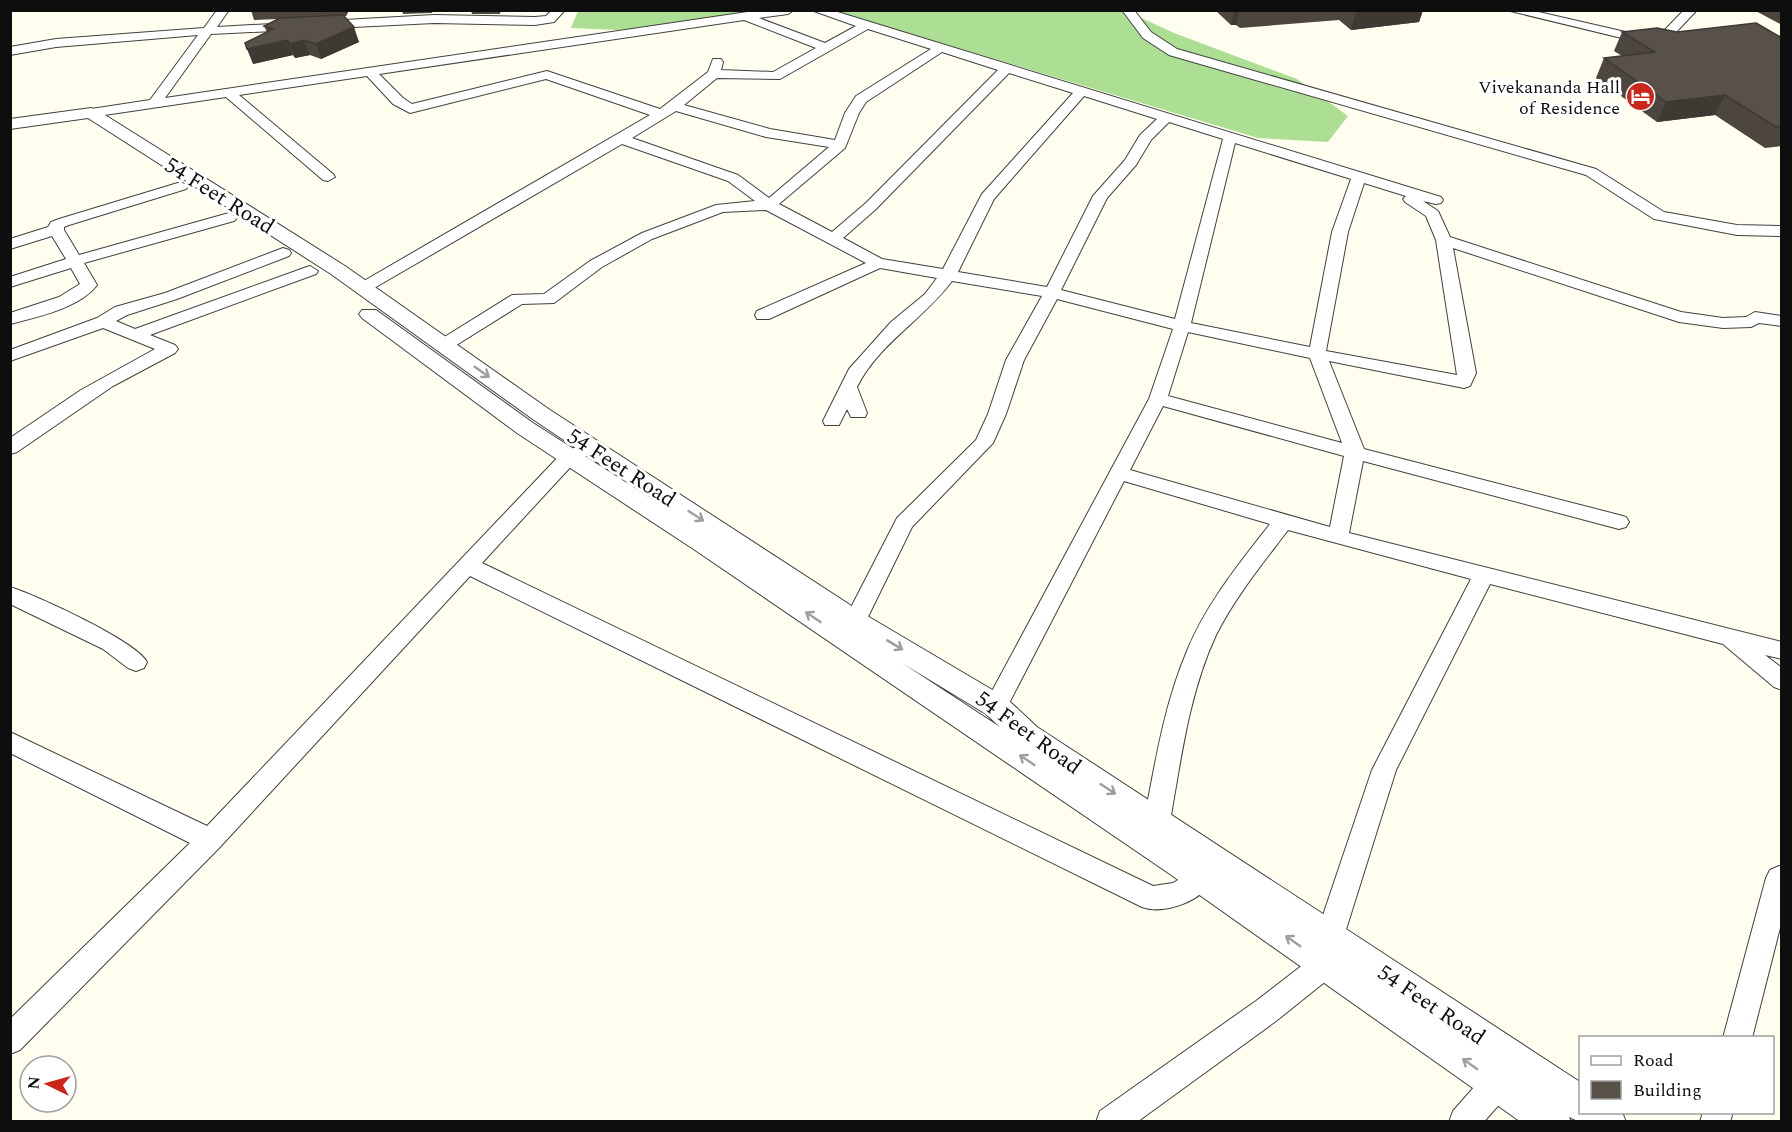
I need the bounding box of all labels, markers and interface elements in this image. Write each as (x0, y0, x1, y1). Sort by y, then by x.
place label: Vivekananda Hall of Residence (1478, 74, 1620, 122)
hotel icon: Vivekananda Hall of Residence (1625, 81, 1657, 113)
street label: 54 Feet Road (158, 149, 281, 243)
one-way arrow (473, 366, 490, 378)
street label: 54 Feet Road (560, 421, 682, 516)
one-way arrow (687, 510, 704, 522)
one-way arrow (805, 610, 822, 622)
one-way arrow (886, 639, 903, 651)
street label: 54 Feet Road (968, 683, 1088, 783)
one-way arrow (1019, 754, 1036, 767)
one-way arrow (1100, 782, 1117, 795)
one-way arrow (1285, 935, 1301, 947)
street label: 54 Feet Road (1370, 957, 1492, 1054)
legend (1579, 1036, 1774, 1114)
text: Road (1633, 1047, 1674, 1074)
north arrow (18, 1054, 78, 1114)
one-way arrow (1462, 1058, 1479, 1070)
text: N (22, 1075, 47, 1090)
text: Building (1633, 1077, 1702, 1104)

